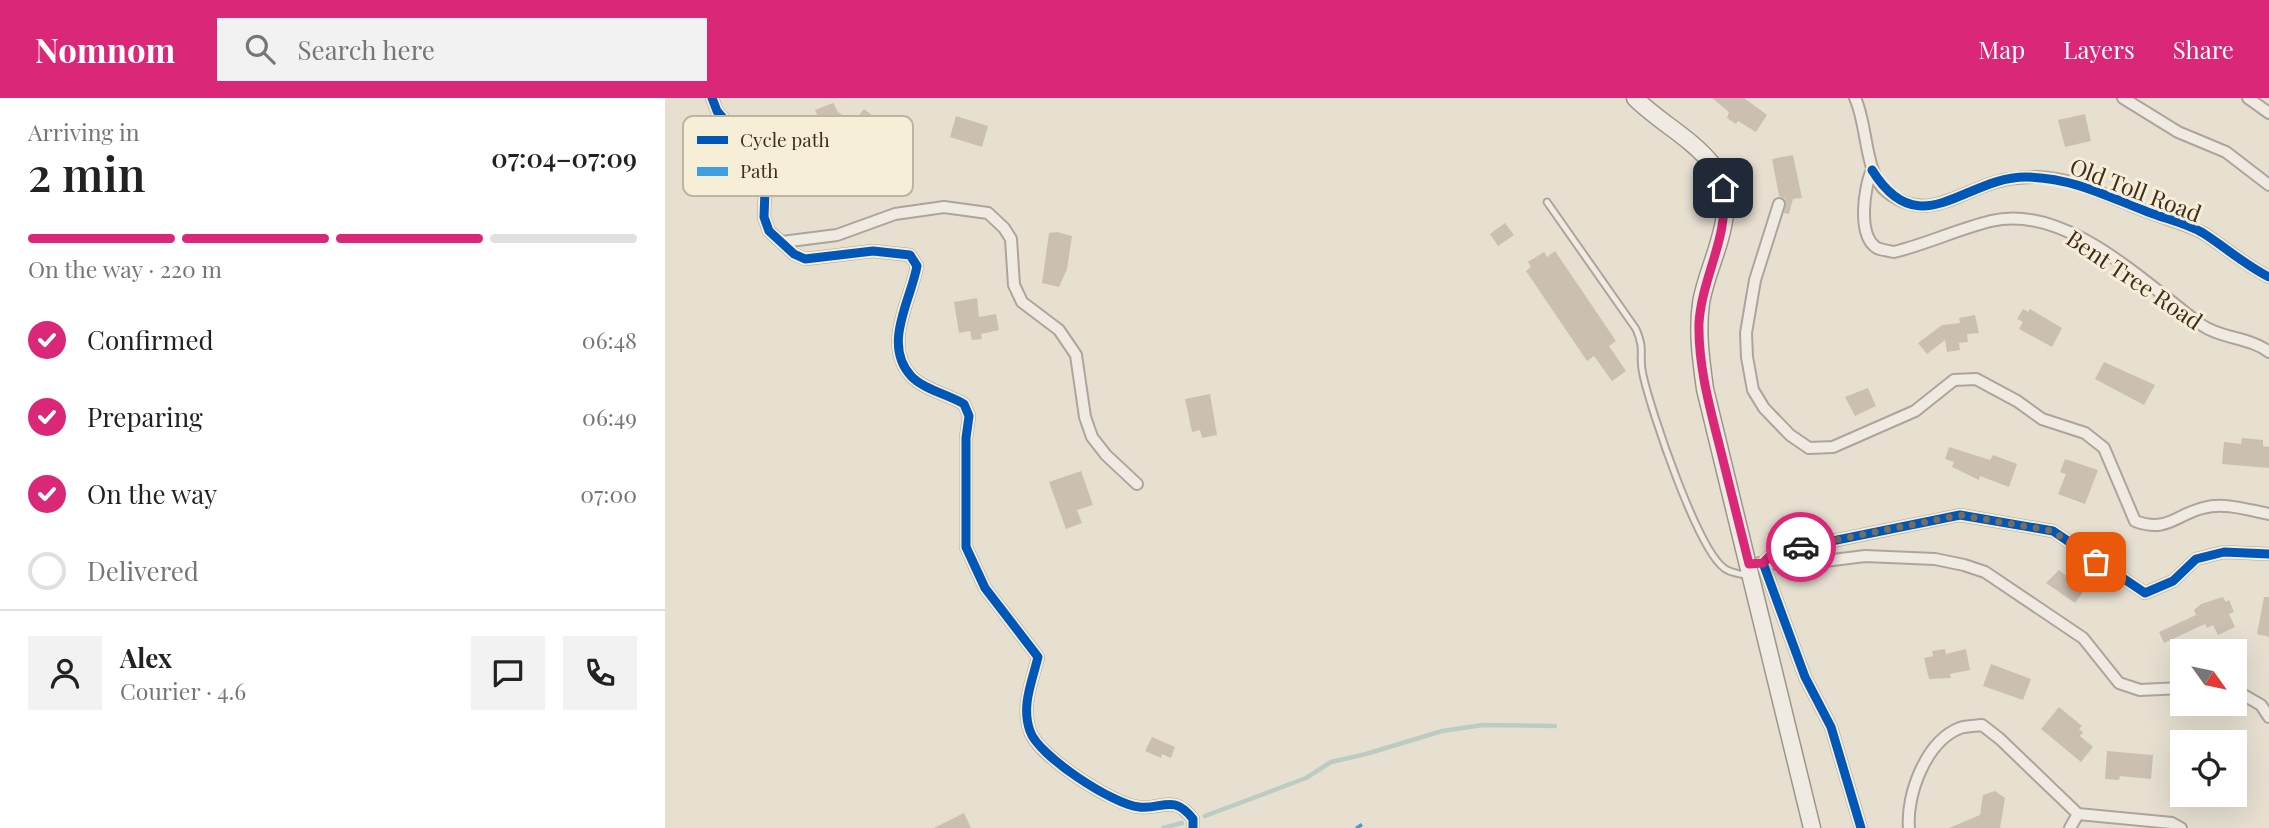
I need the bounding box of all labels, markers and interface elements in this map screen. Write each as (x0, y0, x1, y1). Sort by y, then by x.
search box (217, 18, 707, 81)
text: Nomnom (35, 27, 175, 71)
icon: search (241, 30, 279, 68)
text: Search here (297, 32, 435, 67)
text: Map (1979, 33, 2025, 65)
text: Layers (2063, 33, 2135, 65)
text: Share (2173, 33, 2234, 65)
text: Arriving in (28, 116, 140, 147)
legend (683, 116, 913, 196)
text: Cycle path (740, 126, 830, 152)
text: 07:04–07:09 (491, 140, 637, 175)
text: 2 min (28, 142, 146, 204)
street label: Old Toll Road (2066, 150, 2206, 228)
text: Path (740, 157, 778, 183)
pin (1693, 158, 1753, 218)
icon: home (1704, 169, 1742, 207)
street label: Bent Tree Road (2061, 222, 2209, 336)
text: On the way · 220 m (28, 253, 222, 284)
icon: check (28, 321, 66, 359)
text: Confirmed (87, 322, 214, 357)
text: 06:48 (582, 324, 637, 355)
icon: check (28, 398, 66, 436)
text: Preparing (87, 399, 203, 434)
text: 06:49 (582, 401, 637, 432)
icon: check (28, 475, 66, 513)
text: On the way (87, 476, 217, 511)
text: 07:00 (580, 478, 637, 509)
courier (1766, 512, 1836, 582)
icon: car (1782, 528, 1820, 566)
pin (2066, 532, 2126, 592)
icon: bag (2077, 543, 2115, 581)
text: Delivered (87, 553, 199, 588)
button: person (28, 636, 102, 710)
button: chat (471, 636, 545, 710)
button: phone (563, 636, 637, 710)
north arrow (2170, 639, 2247, 716)
map controls (2170, 639, 2247, 807)
text: Alex (120, 640, 172, 675)
text: Courier · 4.6 (120, 675, 246, 706)
button: locate (2170, 730, 2247, 807)

